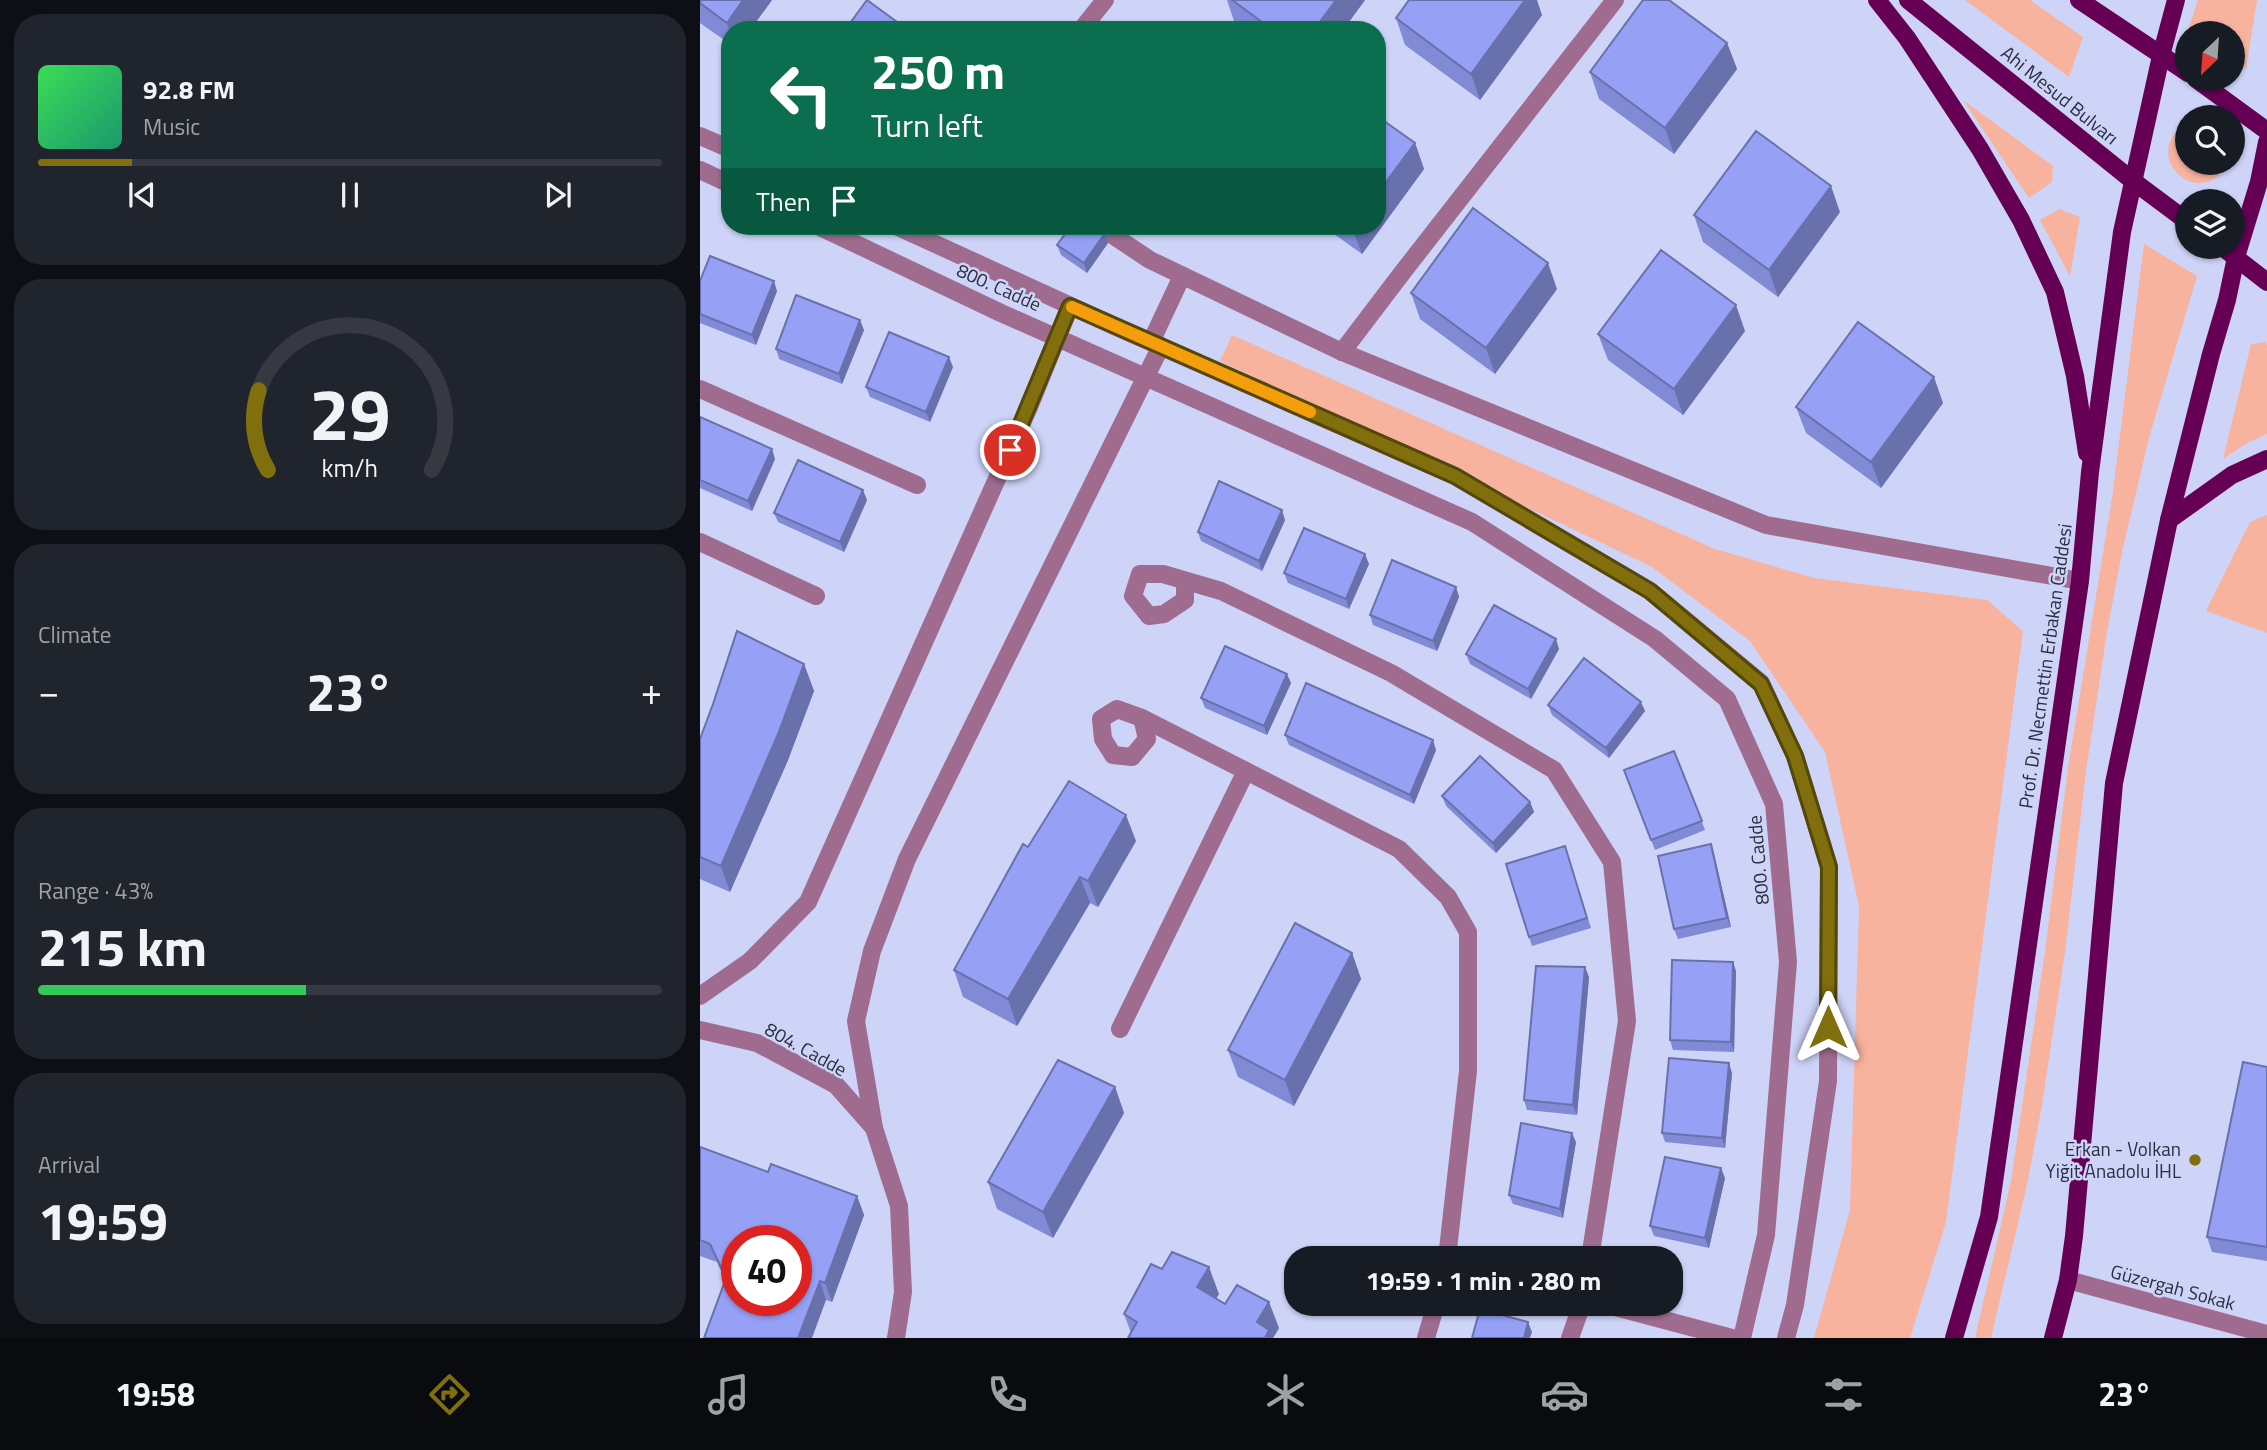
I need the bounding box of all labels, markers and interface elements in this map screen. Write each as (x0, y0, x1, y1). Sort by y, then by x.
north arrow (2175, 21, 2245, 91)
map controls (2175, 21, 2245, 259)
text: 250 m (871, 33, 1005, 108)
street label: Ahi Mesud Bulvarı (1995, 38, 2125, 151)
icon: left (756, 49, 847, 140)
text: 92.8 FM (143, 70, 235, 109)
text: Turn left (871, 101, 983, 149)
button: search (2175, 105, 2245, 175)
text: Music (143, 109, 200, 144)
icon: previous (123, 176, 161, 214)
icon: pause (331, 176, 369, 214)
icon: next (539, 176, 577, 214)
text: Then (756, 182, 811, 221)
icon: arrive (825, 182, 863, 220)
button: layers (2175, 189, 2245, 259)
street label: 800. Cadde (952, 255, 1046, 318)
text: 29 (309, 359, 391, 469)
pin (980, 420, 1040, 480)
icon: arrive (991, 431, 1029, 469)
text: km/h (322, 449, 378, 487)
street label: Prof. Dr. Necmettin Erbakan Caddesi (2010, 522, 2079, 810)
text: Climate (38, 617, 111, 652)
text: 23° (306, 652, 394, 731)
text: − (38, 662, 59, 720)
text: + (641, 662, 662, 720)
street label: 800. Cadde (1739, 814, 1776, 906)
text: Range · 43% (38, 873, 153, 908)
text: 215 km (38, 907, 207, 986)
position arrow (1791, 990, 1865, 1064)
street label: 804. Cadde (760, 1014, 853, 1083)
place label: Erkan - Volkan Yiğit Anadolu İHL (2045, 1134, 2181, 1185)
text: Arrival (38, 1147, 100, 1182)
marker: Erkan - Volkan Yiğit Anadolu İHL (2187, 1152, 2203, 1168)
text: 19:59 (38, 1181, 168, 1260)
speed limit sign: 40 (721, 1225, 812, 1316)
street label: Güzergah Sokak (2108, 1256, 2239, 1317)
text: 19:59 · 1 min · 280 m (1366, 1261, 1601, 1300)
text: 19:58 (115, 1370, 195, 1418)
icon: directions (425, 1370, 474, 1419)
icon: music (704, 1370, 753, 1419)
icon: phone (983, 1370, 1032, 1419)
icon: climate (1261, 1370, 1310, 1419)
icon: car (1540, 1370, 1589, 1419)
icon: filters (1819, 1370, 1868, 1419)
text: 23° (2098, 1370, 2152, 1418)

